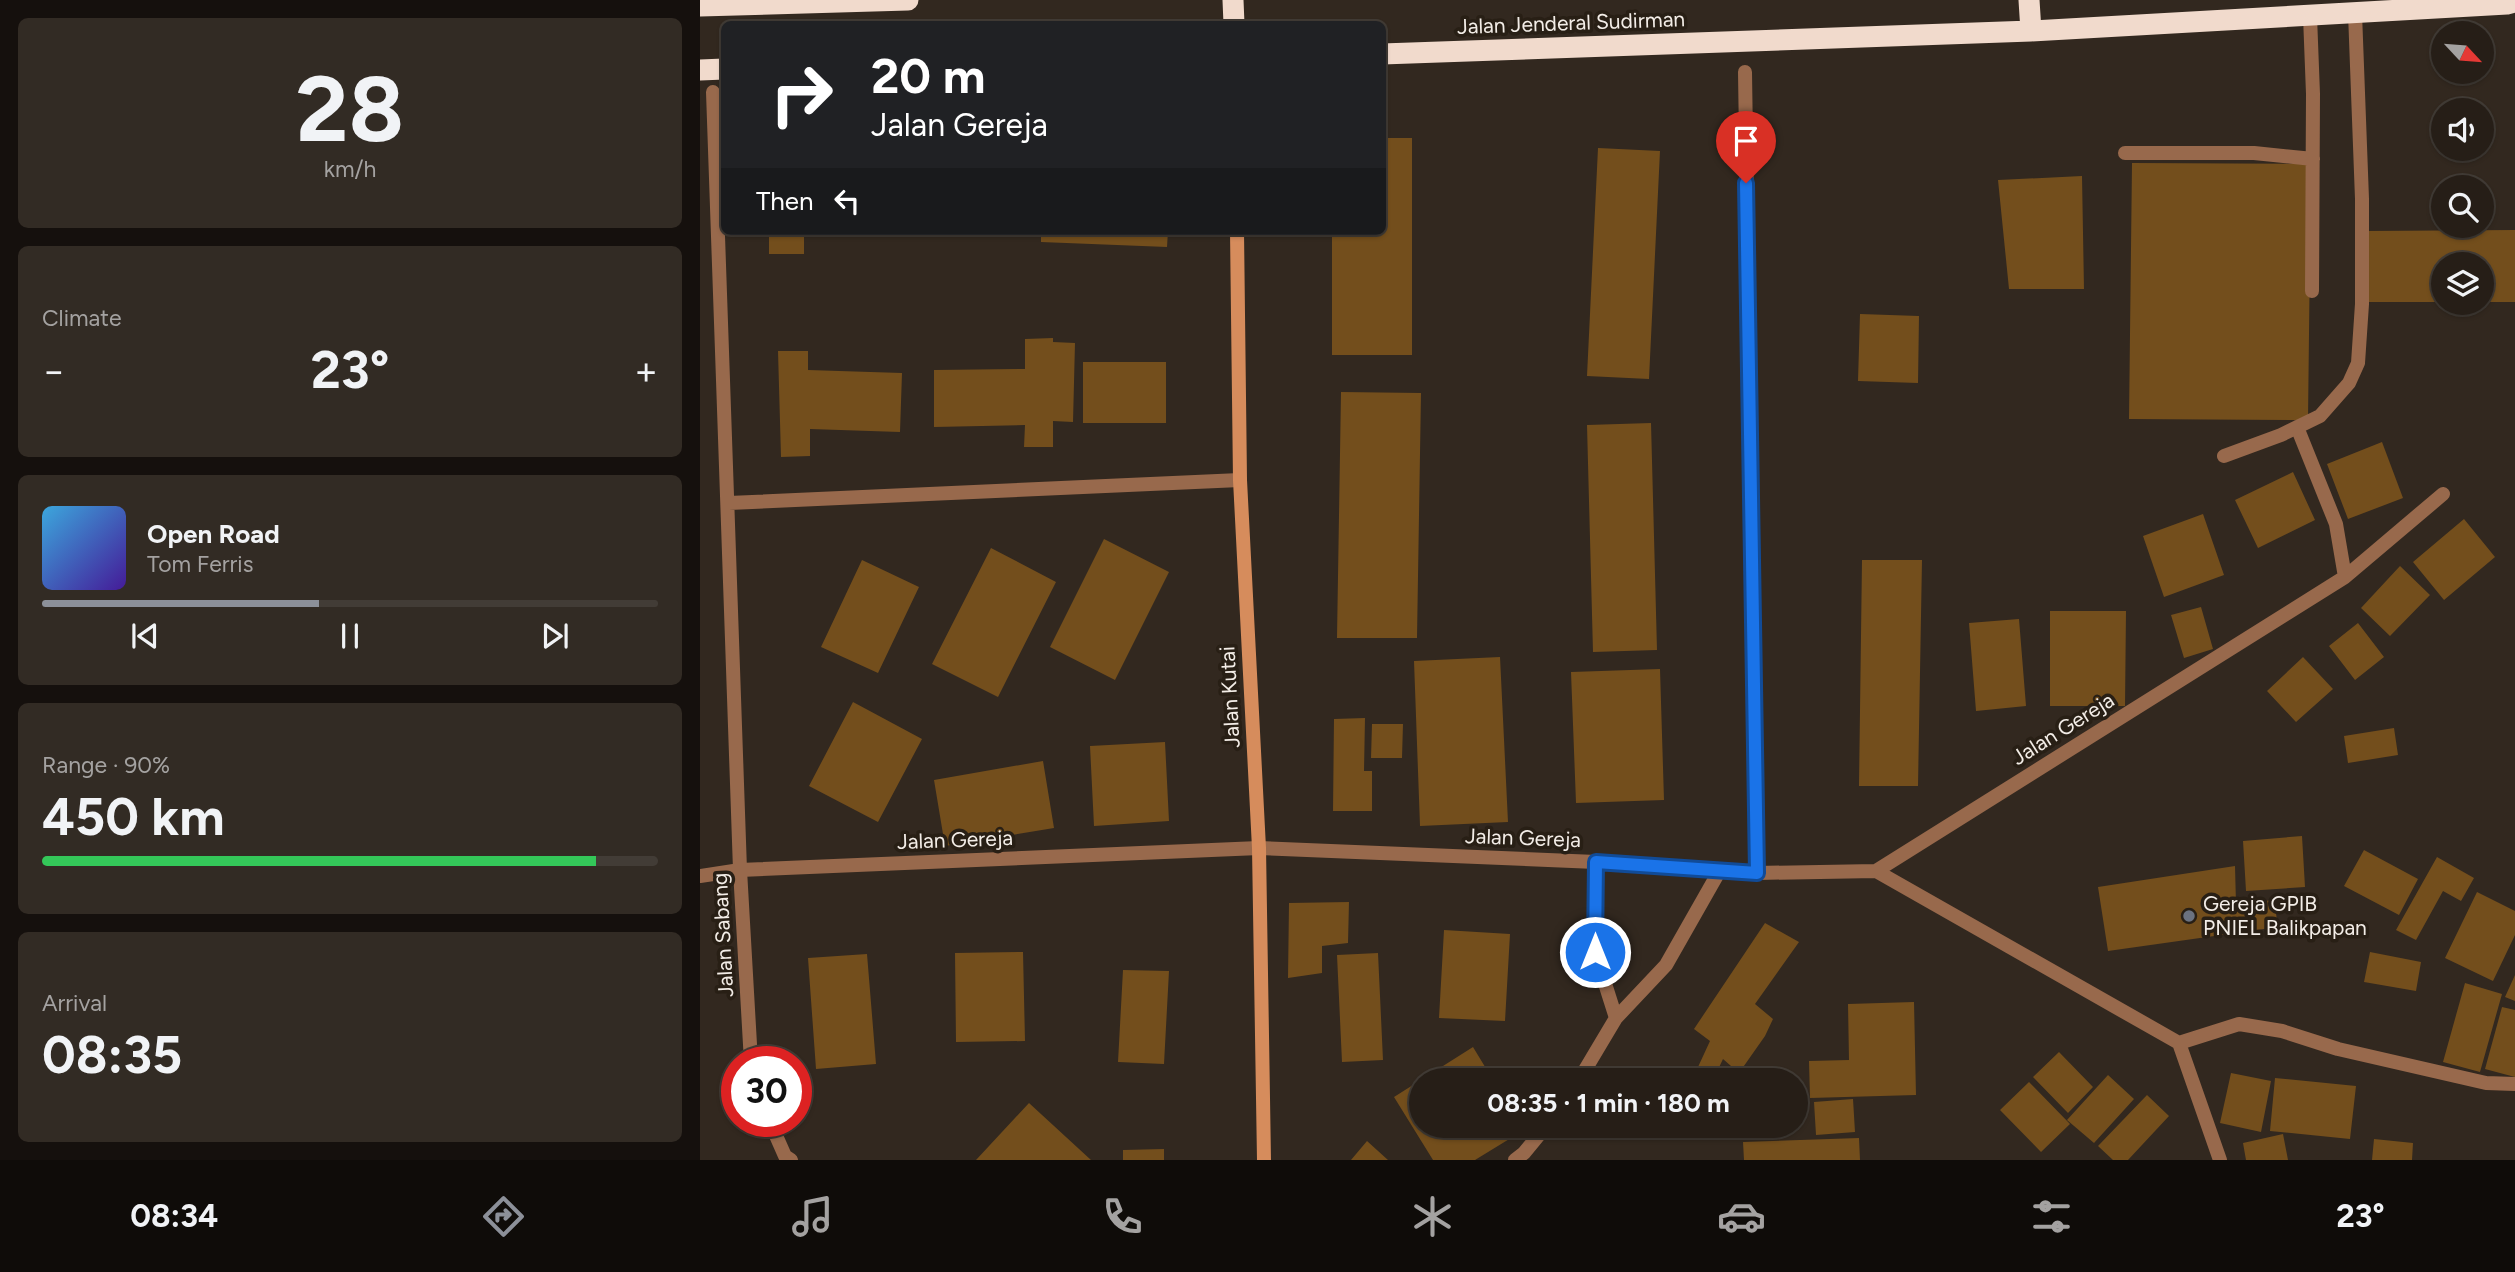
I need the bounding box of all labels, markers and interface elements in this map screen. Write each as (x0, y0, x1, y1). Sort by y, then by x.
street label: Jalan Jenderal Sudirman (1456, 6, 1686, 39)
north arrow (2431, 21, 2494, 84)
map controls (2431, 21, 2494, 315)
text: 20 m (871, 46, 986, 105)
icon: right (756, 49, 847, 140)
text: 28 (296, 55, 404, 164)
button: sound (2431, 98, 2494, 161)
text: Jalan Gereja (871, 106, 1048, 144)
pin (1716, 111, 1776, 183)
icon: arrive (1727, 122, 1765, 160)
text: km/h (324, 155, 376, 183)
button: search (2431, 175, 2494, 238)
icon: left (828, 182, 866, 220)
text: Then (756, 185, 814, 217)
button: layers (2431, 252, 2494, 315)
text: Climate (42, 304, 121, 332)
text: 23° (311, 339, 389, 401)
text: − (42, 348, 66, 394)
text: + (634, 348, 658, 394)
text: Open Road (147, 518, 280, 550)
text: Tom Ferris (147, 550, 253, 578)
icon: previous (126, 617, 164, 655)
icon: pause (331, 617, 369, 655)
icon: next (536, 617, 574, 655)
street label: Jalan Kutai (1214, 646, 1245, 748)
street label: Jalan Gereja (2007, 687, 2119, 770)
text: Range · 90% (42, 751, 170, 779)
text: 450 km (42, 786, 225, 848)
street label: Jalan Gereja (1465, 823, 1581, 852)
street label: Jalan Gereja (897, 825, 1013, 854)
street label: Jalan Sabang (707, 872, 738, 998)
place label: Gereja GPIB PNIEL Balikpapan (2203, 891, 2367, 940)
marker: Gereja GPIB PNIEL Balikpapan (2181, 908, 2197, 924)
position arrow (1558, 915, 1632, 989)
text: Arrival (42, 989, 107, 1017)
text: 08:35 (42, 1024, 182, 1086)
speed limit sign: 30 (721, 1046, 812, 1137)
text: 08:35 · 1 min · 180 m (1487, 1087, 1730, 1119)
icon: directions (479, 1192, 528, 1241)
icon: music (788, 1192, 837, 1241)
icon: phone (1098, 1192, 1147, 1241)
icon: climate (1408, 1192, 1457, 1241)
icon: car (1717, 1192, 1766, 1241)
icon: filters (2027, 1192, 2076, 1241)
text: 08:34 (130, 1197, 218, 1235)
text: 23° (2336, 1197, 2385, 1235)

